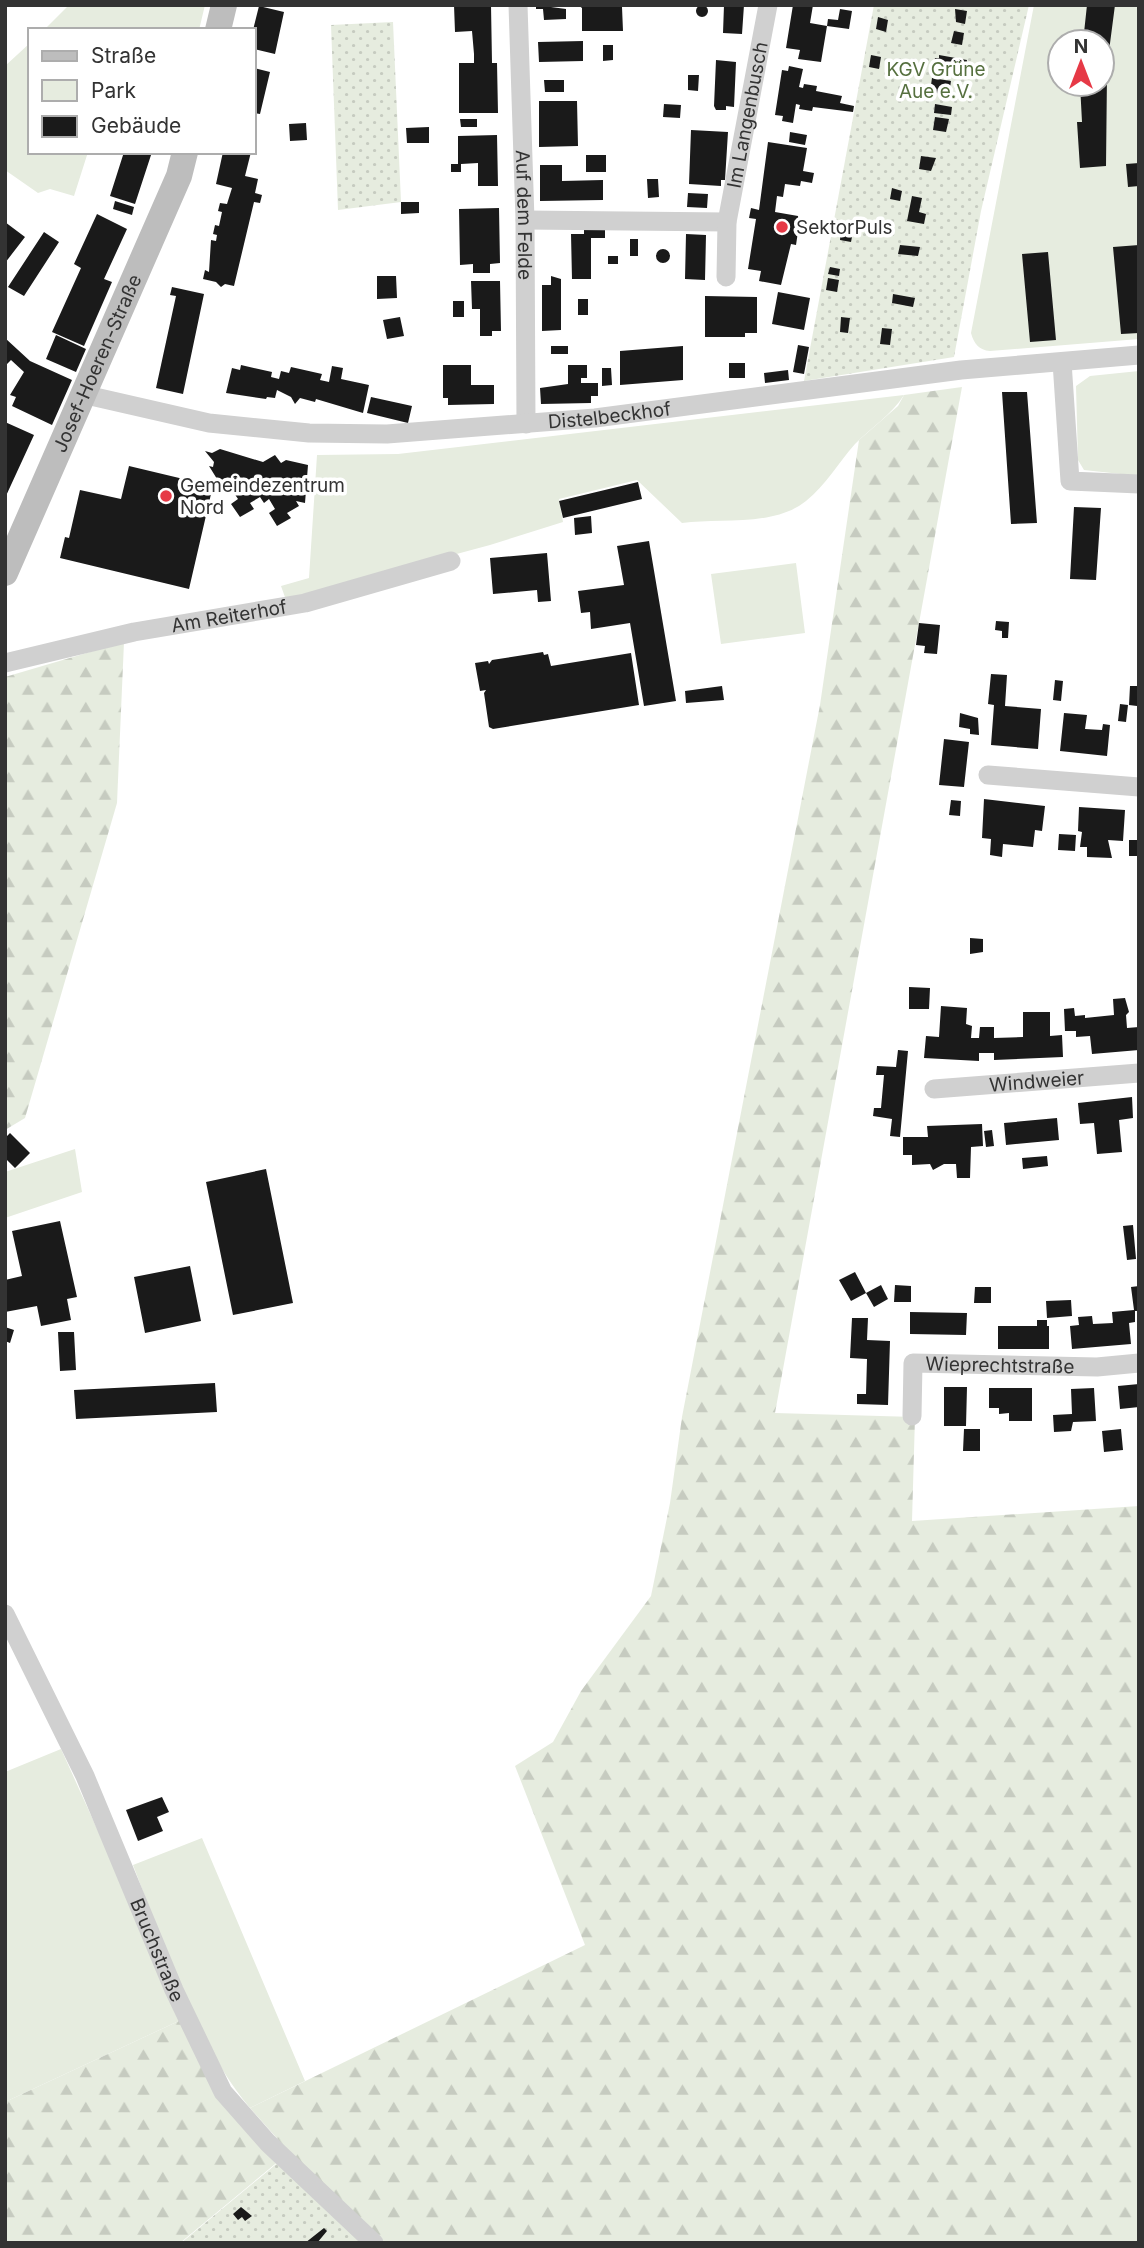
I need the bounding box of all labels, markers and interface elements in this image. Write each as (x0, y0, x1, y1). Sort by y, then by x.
legend (28, 28, 256, 154)
north arrow (1046, 28, 1116, 98)
text: N (1074, 35, 1088, 58)
street label: Im Langenbusch (722, 40, 772, 190)
text: Straße (91, 43, 156, 68)
park label: KGV Grüne Aue e.V. (886, 58, 986, 103)
text: Park (91, 78, 136, 103)
text: Gebäude (91, 113, 181, 138)
street label: Auf dem Felde (511, 149, 537, 280)
place label: SektorPuls (796, 216, 893, 239)
marker: SektorPuls (774, 219, 790, 235)
street label: Josef-Hoeren-Straße (48, 271, 146, 456)
street label: Distelbeckhof (547, 397, 672, 433)
place label: Gemeindezentrum Nord (180, 474, 345, 519)
marker: Gemeindezentrum Nord (158, 488, 174, 504)
street label: Am Reiterhof (169, 595, 289, 637)
street label: Windweier (988, 1066, 1085, 1096)
street label: Wieprechtstraße (925, 1352, 1075, 1378)
street label: Bruchstraße (126, 1895, 189, 2005)

